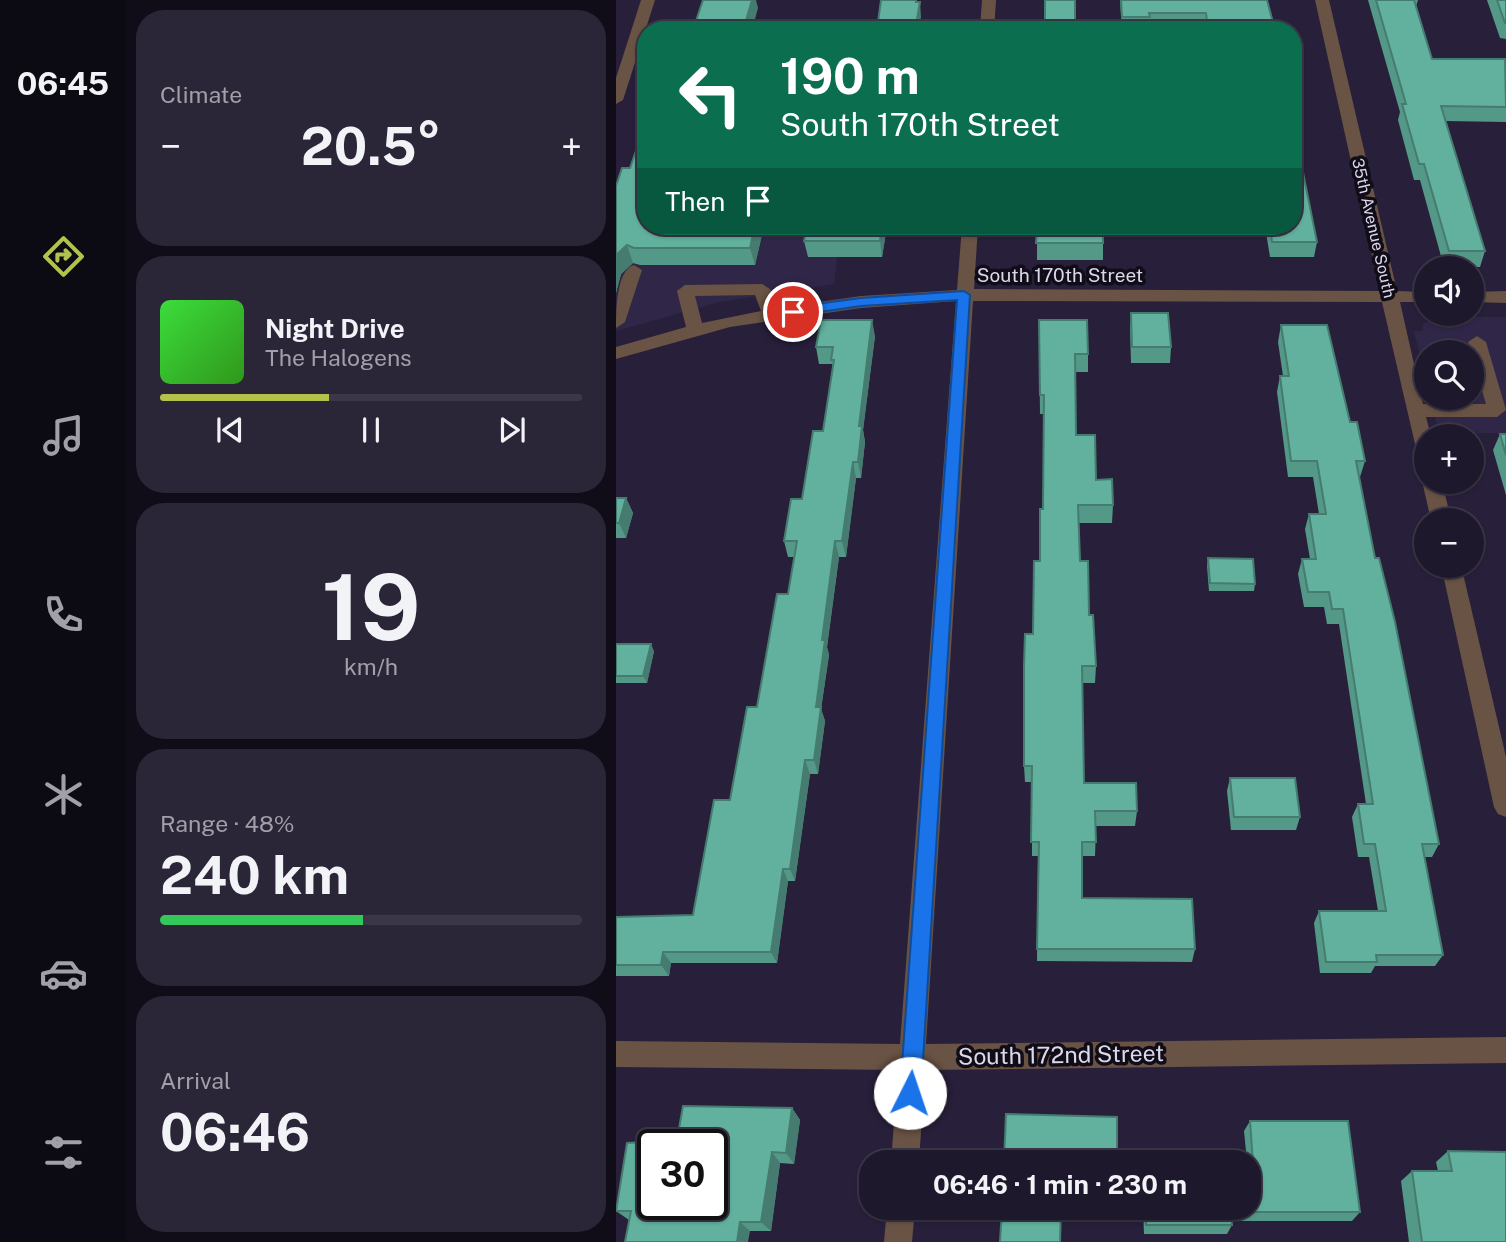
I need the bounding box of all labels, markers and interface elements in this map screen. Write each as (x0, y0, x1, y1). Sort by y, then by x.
text: 190 m (780, 47, 920, 105)
icon: left (665, 49, 756, 140)
text: 06:45 (17, 65, 109, 102)
text: Climate (160, 81, 242, 108)
text: South 170th Street (780, 106, 1060, 143)
text: 20.5° (301, 116, 441, 177)
text: − (160, 124, 181, 169)
text: + (561, 124, 582, 169)
street label: 35th Avenue South (1348, 156, 1399, 300)
icon: arrive (739, 182, 777, 220)
text: Then (665, 186, 725, 217)
icon: directions (39, 232, 88, 281)
map controls (1414, 256, 1484, 578)
button: sound (1414, 256, 1484, 326)
street label: South 170th Street (977, 264, 1143, 286)
pin (763, 282, 823, 342)
icon: arrive (774, 293, 812, 331)
text: Night Drive (265, 313, 405, 344)
button: search (1414, 340, 1484, 410)
text: The Halogens (265, 344, 412, 371)
icon: music (39, 411, 88, 460)
icon: previous (211, 411, 249, 449)
icon: pause (352, 411, 390, 449)
icon: next (493, 411, 531, 449)
button: + (1414, 424, 1484, 494)
button: − (1414, 508, 1484, 578)
text: 19 (322, 554, 420, 660)
icon: phone (39, 590, 88, 639)
text: km/h (344, 653, 398, 680)
icon: climate (39, 770, 88, 819)
text: Range · 48% (160, 810, 295, 837)
text: 240 km (160, 845, 349, 906)
icon: car (39, 949, 88, 998)
street label: South 172nd Street (958, 1039, 1164, 1070)
position arrow (873, 1056, 947, 1130)
text: Arrival (160, 1067, 231, 1094)
text: 06:46 (160, 1102, 310, 1163)
icon: filters (39, 1128, 88, 1177)
speed limit sign: 30 (637, 1129, 728, 1220)
text: 06:46 · 1 min · 230 m (933, 1169, 1187, 1200)

